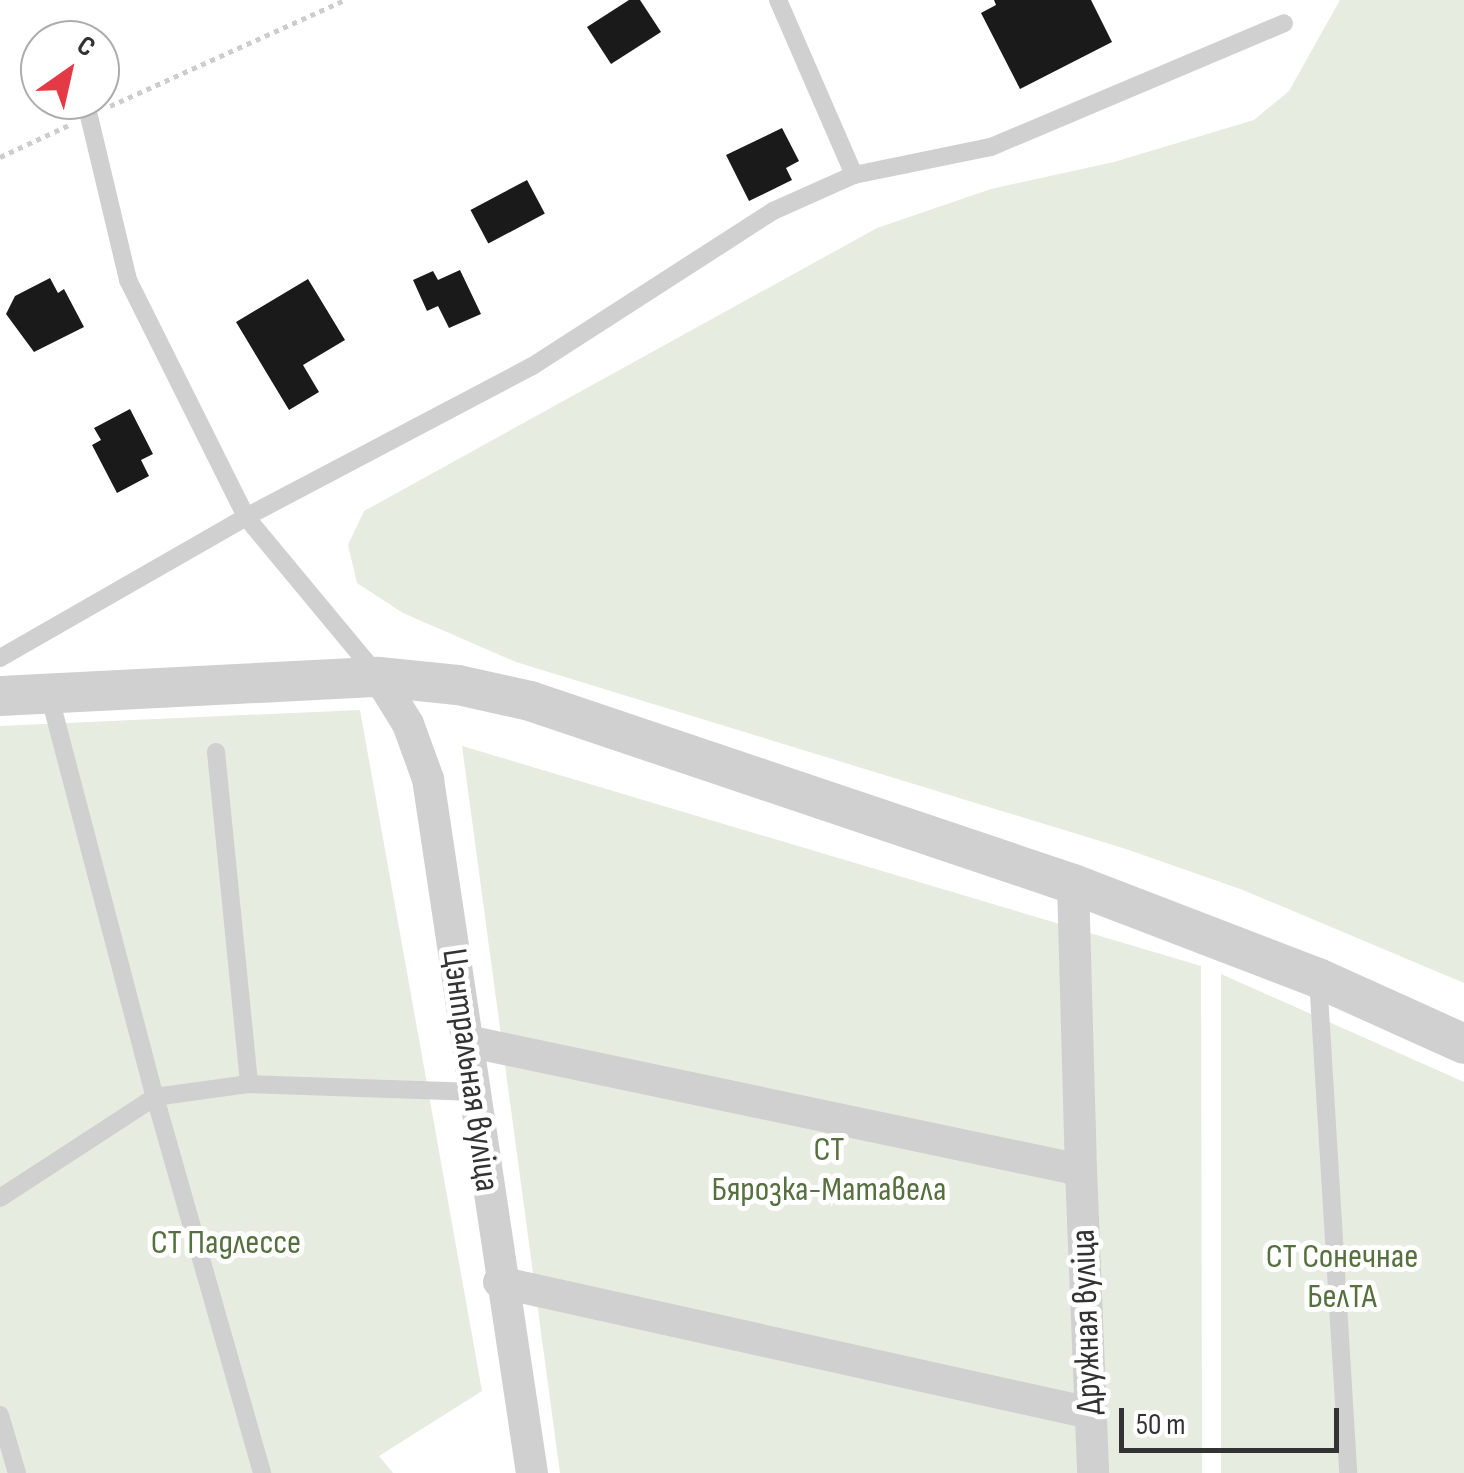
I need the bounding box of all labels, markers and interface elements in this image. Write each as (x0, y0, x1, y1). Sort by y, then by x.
north arrow (20, 20, 120, 120)
text: С (71, 29, 101, 64)
street label: Цэнтральная вуліца (432, 946, 508, 1194)
park label: СТ Бярозка-Матавела (712, 1129, 946, 1211)
park label: СТ Падлессе (151, 1222, 301, 1264)
street label: Дружная вуліца (1063, 1228, 1111, 1416)
park label: СТ Сонечнае БелТА (1266, 1236, 1418, 1318)
scale bar (1124, 1388, 1344, 1450)
text: 50 m (1136, 1407, 1185, 1443)

